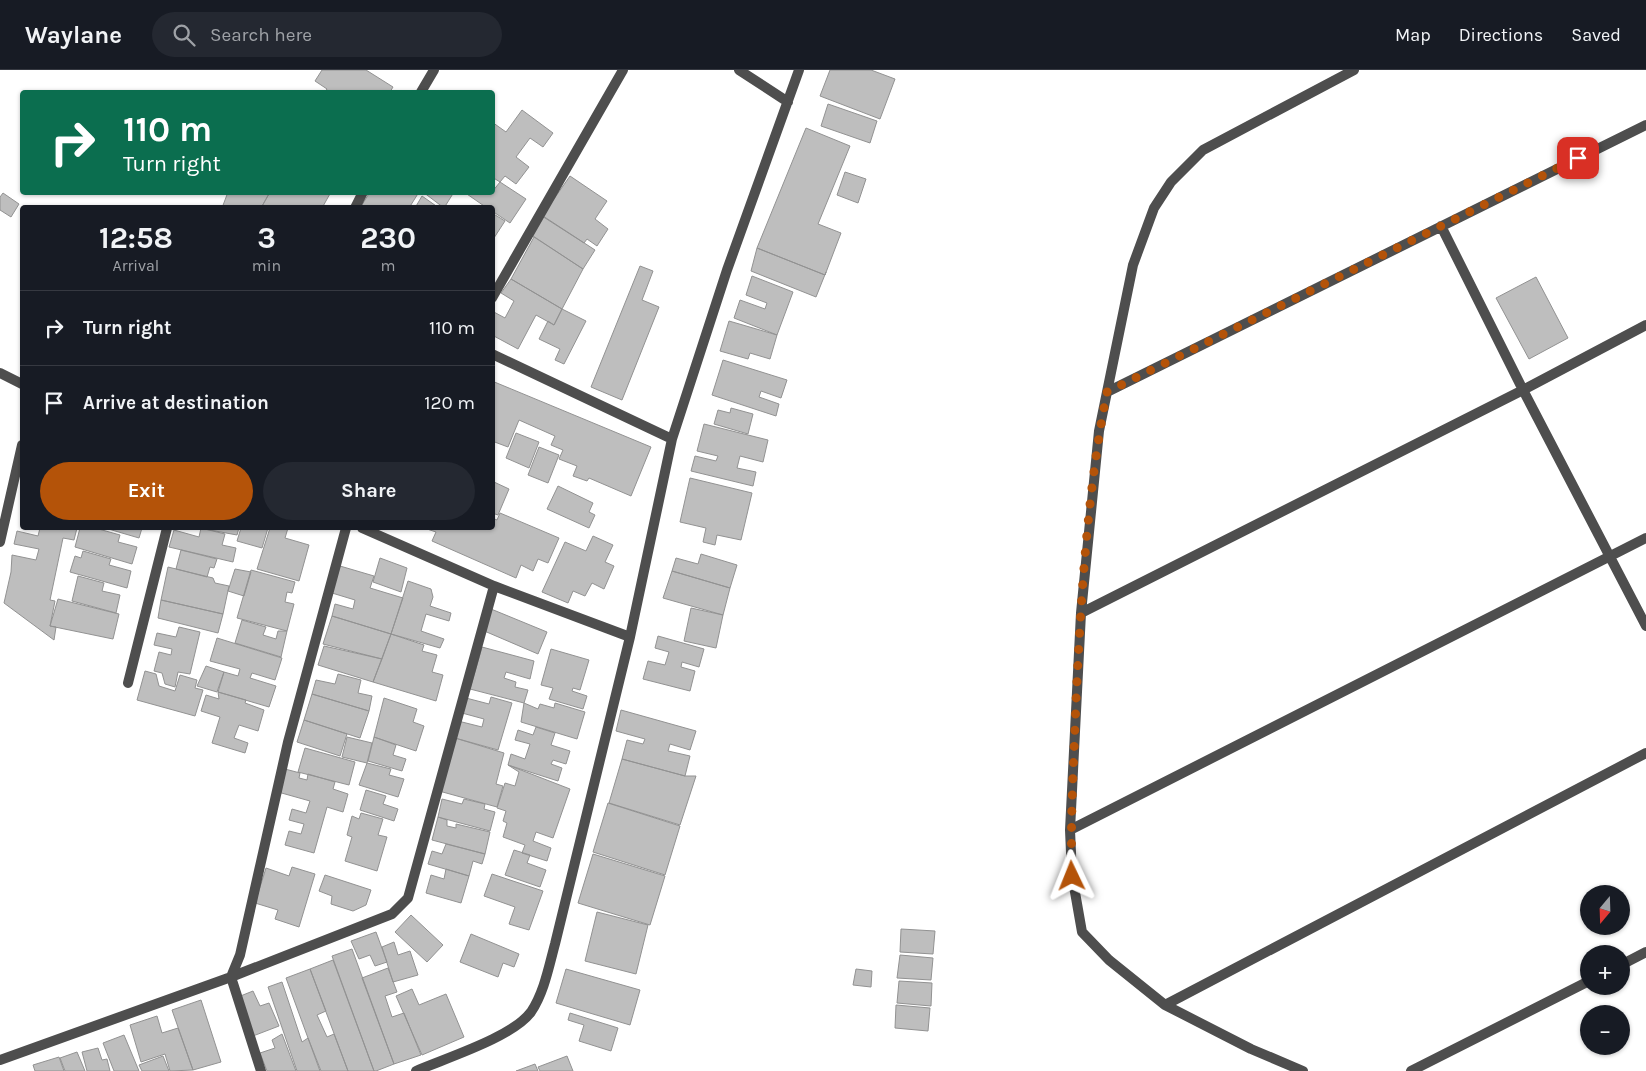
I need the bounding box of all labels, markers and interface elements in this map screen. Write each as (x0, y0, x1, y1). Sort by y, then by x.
search box (152, 12, 502, 57)
text: Waylane (25, 21, 122, 49)
icon: search (170, 21, 198, 49)
text: Search here (210, 24, 312, 46)
text: Map (1395, 24, 1431, 46)
text: Directions (1459, 24, 1543, 46)
text: Saved (1571, 24, 1621, 46)
text: 110 m (123, 109, 212, 150)
icon: right (40, 110, 105, 175)
pin (1557, 137, 1599, 179)
icon: arrive (1564, 144, 1592, 172)
text: Turn right (123, 151, 221, 177)
text: 12:58 (99, 220, 173, 256)
text: 3 (257, 220, 276, 256)
text: 230 (360, 220, 416, 256)
text: Arrival (112, 256, 159, 275)
text: min (252, 256, 281, 275)
text: m (381, 256, 396, 275)
icon: right (40, 314, 68, 342)
text: Turn right (83, 317, 172, 339)
text: 110 m (429, 317, 475, 339)
icon: arrive (40, 389, 68, 417)
text: Arrive at destination (83, 392, 269, 414)
text: 120 m (424, 392, 475, 414)
button: Exit (40, 462, 253, 520)
button: Share (263, 462, 475, 520)
position arrow (1045, 849, 1097, 901)
north arrow (1580, 885, 1630, 935)
map controls (1580, 885, 1630, 1055)
button: + (1580, 945, 1630, 995)
button: − (1580, 1005, 1630, 1055)

